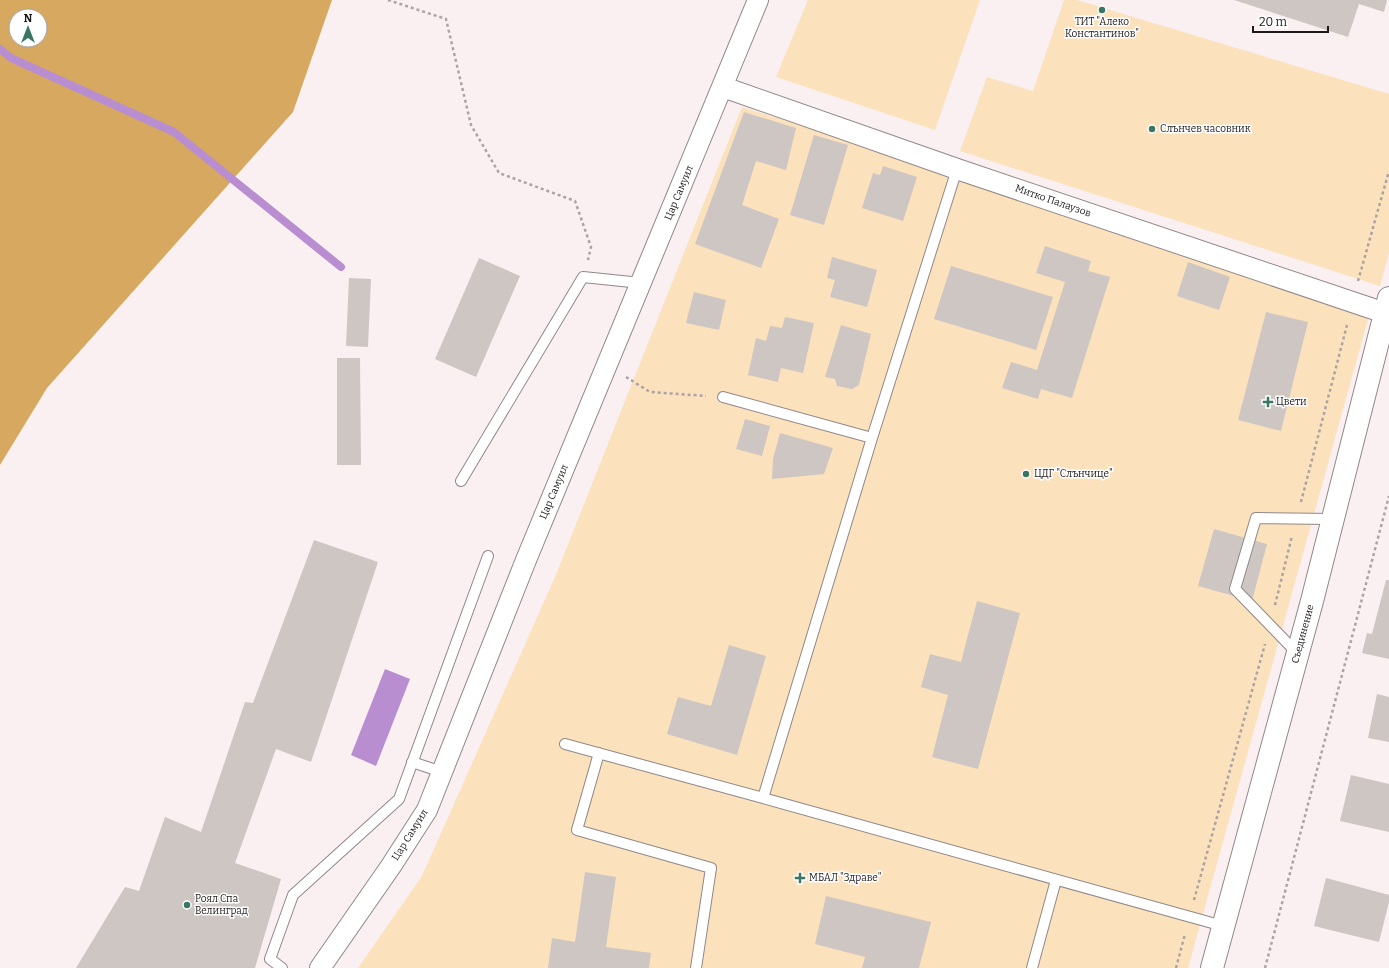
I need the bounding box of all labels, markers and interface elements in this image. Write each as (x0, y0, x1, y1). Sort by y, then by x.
marker: ТИТ "Алеко Константинов" (1097, 5, 1107, 15)
north arrow (8, 8, 48, 48)
scale bar (1253, 8, 1328, 34)
text: N (24, 12, 33, 25)
text: 20 m (1259, 15, 1288, 29)
place label: ТИТ "Алеко Константинов" (1065, 16, 1139, 40)
place label: Слънчев часовник (1160, 123, 1251, 135)
marker: Слънчев часовник (1147, 124, 1157, 134)
street label: Цар Самуил (662, 164, 696, 222)
street label: Митко Палаузов (1013, 182, 1093, 220)
place label: Цвети (1276, 396, 1307, 408)
marker: Цвети (1263, 397, 1273, 407)
street label: Цар Самуил (537, 463, 571, 521)
place label: ЦДГ "Слънчице" (1034, 468, 1113, 480)
marker: ЦДГ "Слънчице" (1021, 469, 1031, 479)
street label: Съединение (1289, 603, 1317, 665)
street label: Цар Самуил (389, 807, 431, 863)
marker: МБАЛ "Здраве" (794, 872, 806, 884)
place label: МБАЛ "Здраве" (809, 872, 882, 884)
place label: Роял Спа Велинград (195, 893, 248, 917)
marker: Роял Спа Велинград (182, 900, 192, 910)

